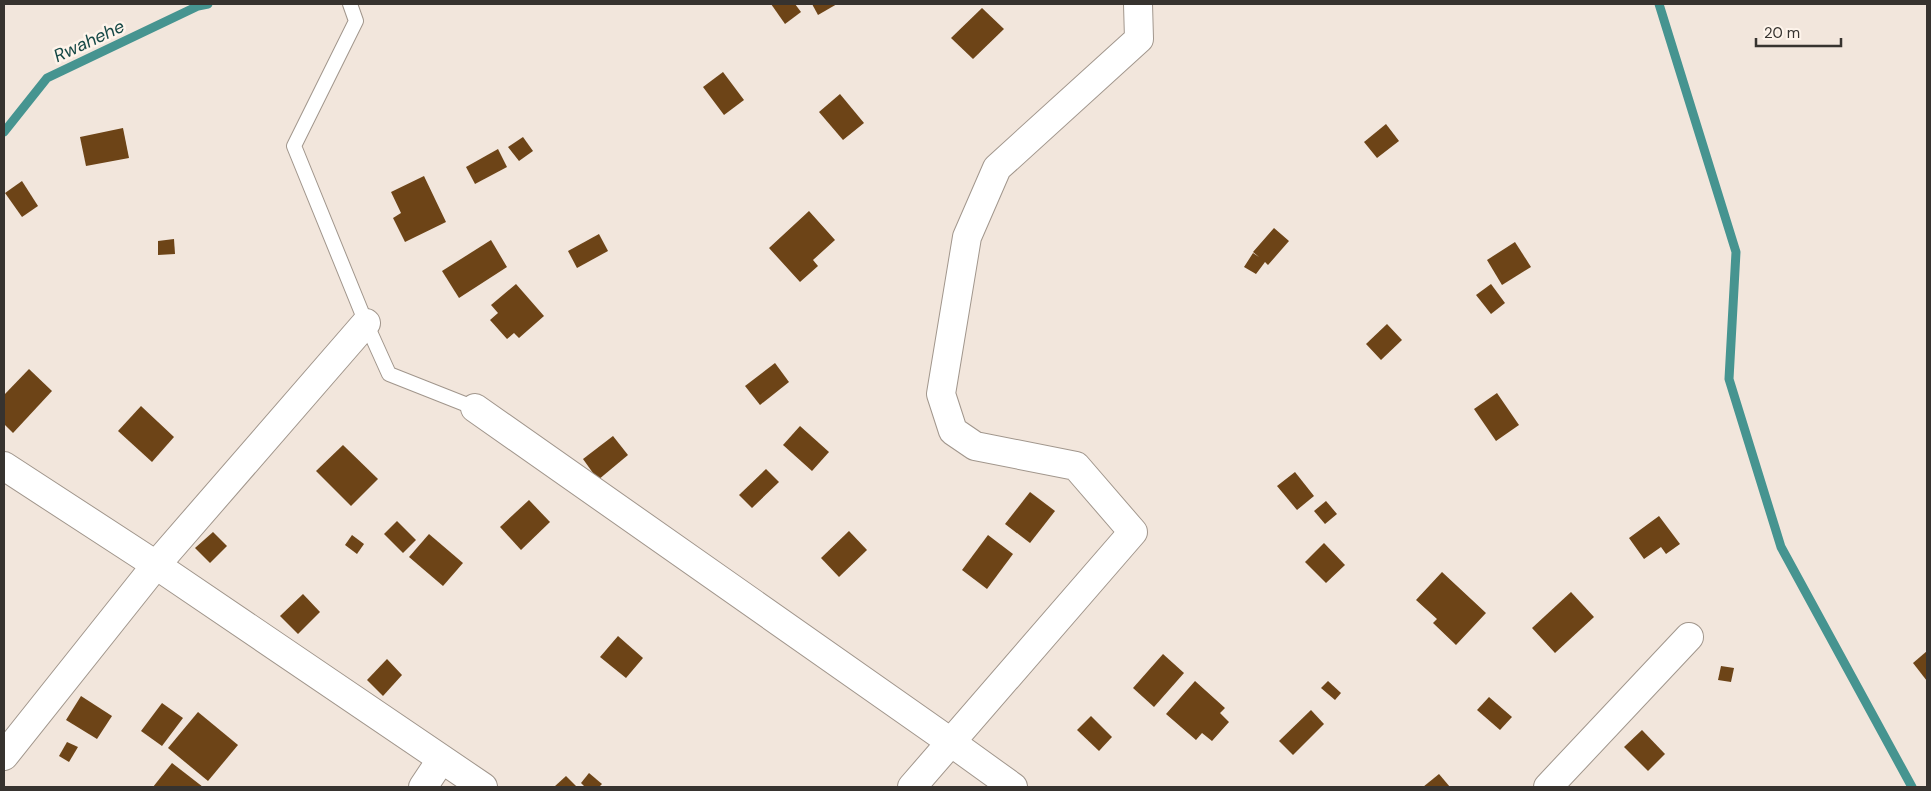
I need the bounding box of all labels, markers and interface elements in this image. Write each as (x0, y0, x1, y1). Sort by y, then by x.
water label: Rwahehe (50, 14, 128, 68)
scale bar (1756, 15, 1841, 47)
text: 20 m (1764, 23, 1800, 43)

